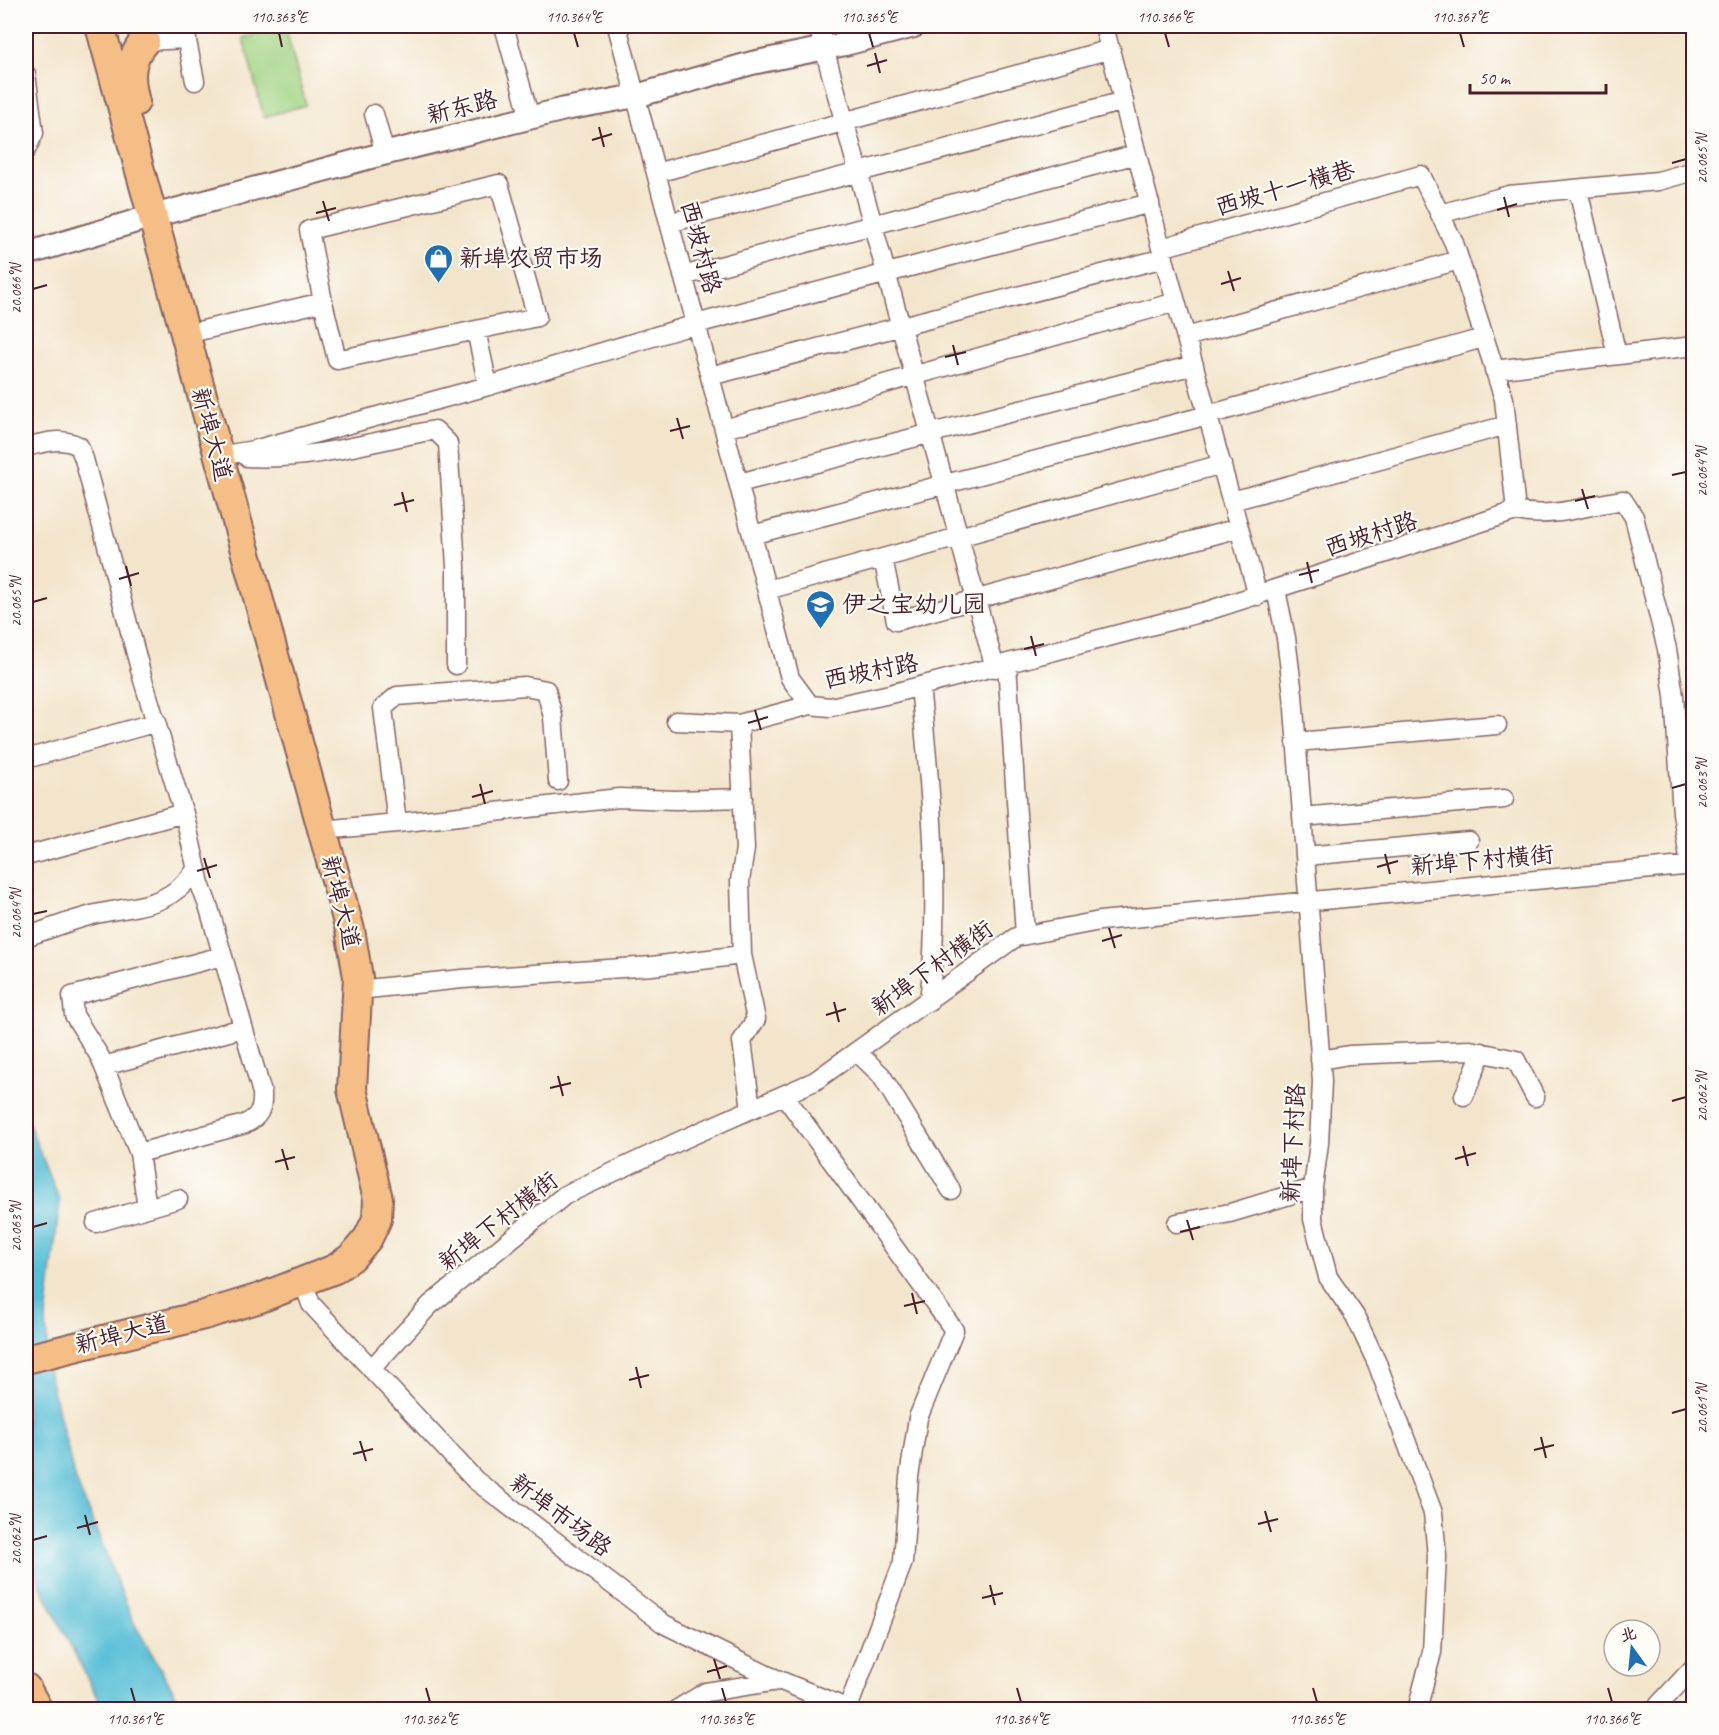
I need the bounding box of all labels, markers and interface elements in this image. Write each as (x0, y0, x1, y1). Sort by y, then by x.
text: 110.363°E (251, 8, 309, 27)
text: 110.364°E (546, 8, 604, 27)
text: 110.365°E (841, 8, 899, 27)
text: 110.366°E (1137, 8, 1195, 27)
text: 110.367°E (1432, 8, 1490, 27)
scale bar (1470, 57, 1606, 95)
text: 50 m (1479, 67, 1512, 89)
street label: 新东路 (423, 84, 501, 130)
text: 20.065°N (1693, 131, 1712, 184)
street label: 西坡十一横巷 (1212, 154, 1358, 222)
street label: 西坡村路 (674, 197, 728, 297)
shop icon: 新埠农贸市场 (422, 242, 454, 284)
place label: 新埠农贸市场 (459, 243, 603, 273)
text: 20.066°N (7, 261, 26, 314)
street label: 新埠大道 (185, 384, 239, 484)
text: 20.064°N (1693, 444, 1712, 497)
street label: 西坡村路 (1321, 505, 1421, 563)
text: 20.065°N (7, 574, 26, 627)
school or university icon: 伊之宝幼儿园 (805, 588, 837, 630)
place label: 伊之宝幼儿园 (842, 589, 986, 619)
street label: 西坡村路 (821, 647, 921, 695)
text: 20.063°N (1693, 756, 1712, 809)
street label: 新埠下村横街 (1409, 839, 1555, 881)
street label: 新埠大道 (315, 852, 367, 952)
text: 20.064°N (7, 886, 26, 939)
street label: 新埠下村横街 (865, 914, 999, 1022)
text: 20.062°N (1693, 1069, 1712, 1122)
street label: 新埠下村路 (1275, 1082, 1311, 1204)
street label: 新埠下村横街 (432, 1165, 564, 1277)
text: 20.063°N (7, 1199, 26, 1252)
street label: 新埠大道 (72, 1308, 172, 1360)
text: 20.061°N (1693, 1381, 1712, 1434)
street label: 新埠市场路 (504, 1467, 618, 1563)
text: 20.062°N (7, 1512, 26, 1565)
north arrow (1602, 1618, 1662, 1678)
text: 北 (1618, 1623, 1639, 1646)
text: 110.361°E (107, 1710, 165, 1729)
text: 110.362°E (402, 1710, 460, 1729)
text: 110.363°E (698, 1710, 756, 1729)
text: 110.364°E (993, 1710, 1051, 1729)
text: 110.365°E (1289, 1710, 1347, 1729)
text: 110.366°E (1584, 1710, 1642, 1729)

